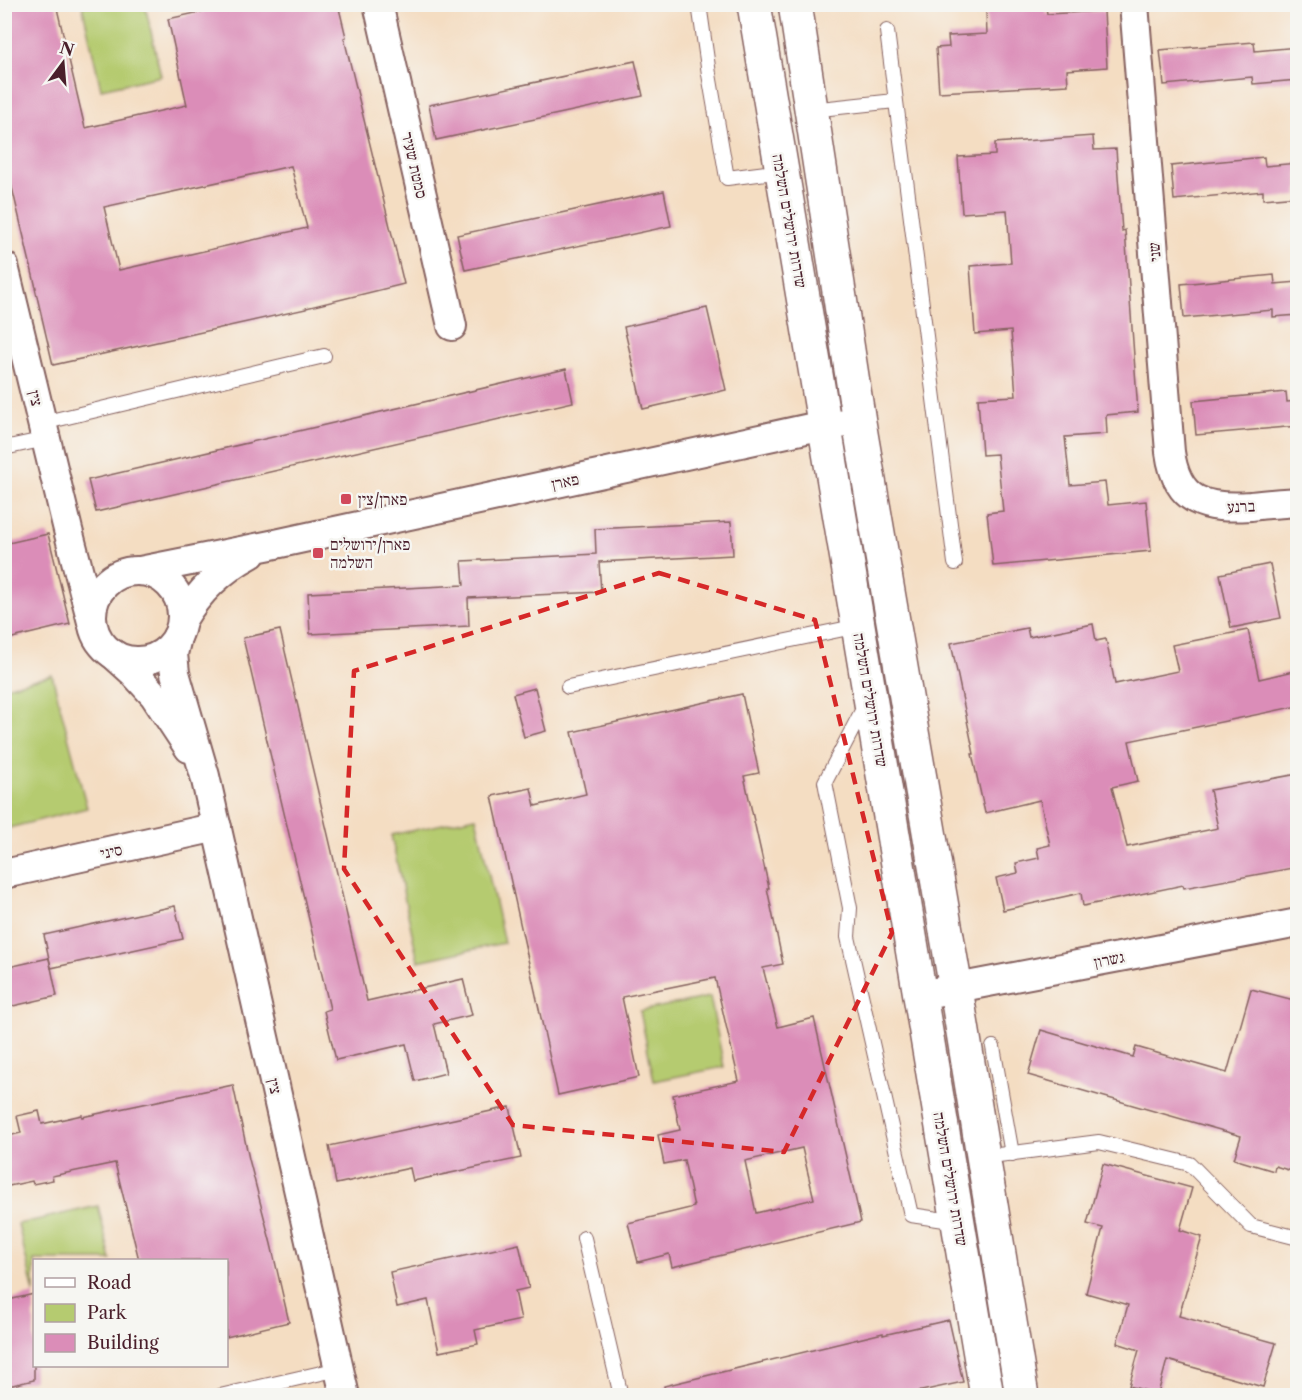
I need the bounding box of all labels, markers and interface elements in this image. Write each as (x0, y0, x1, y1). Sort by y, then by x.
north arrow (33, 33, 93, 93)
text: N (58, 37, 77, 60)
street label: סמטת שעיר (398, 130, 432, 200)
street label: שדרות ירושלים השלמה (768, 152, 812, 290)
street label: שני (1143, 241, 1165, 263)
street label: צין (24, 388, 48, 408)
street label: פארן (549, 468, 581, 494)
place label: פארן/צין (358, 489, 407, 509)
marker: פארן/צין (339, 492, 353, 506)
street label: ברנע (1226, 495, 1256, 517)
place label: פארן/ירושלים השלמה (330, 534, 410, 572)
marker: פארן/ירושלים השלמה (311, 546, 325, 560)
street label: שדרות ירושלים השלמה (849, 631, 893, 769)
street label: סיני (98, 839, 124, 863)
street label: גשרון (1092, 946, 1126, 972)
street label: צין (263, 1076, 287, 1096)
street label: שדרות ירושלים השלמה (929, 1110, 973, 1248)
legend (33, 1259, 228, 1367)
text: Road (87, 1272, 132, 1294)
text: Park (87, 1302, 128, 1324)
text: Building (87, 1332, 159, 1354)

